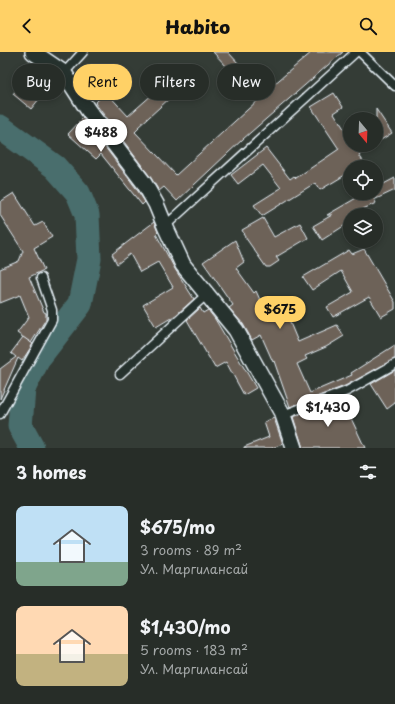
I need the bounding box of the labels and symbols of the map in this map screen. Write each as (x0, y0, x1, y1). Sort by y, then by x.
north arrow (343, 112, 383, 152)
pin: $488 (77, 119, 125, 153)
pin: $675 (256, 296, 304, 330)
pin: $1,430 (295, 394, 361, 428)

